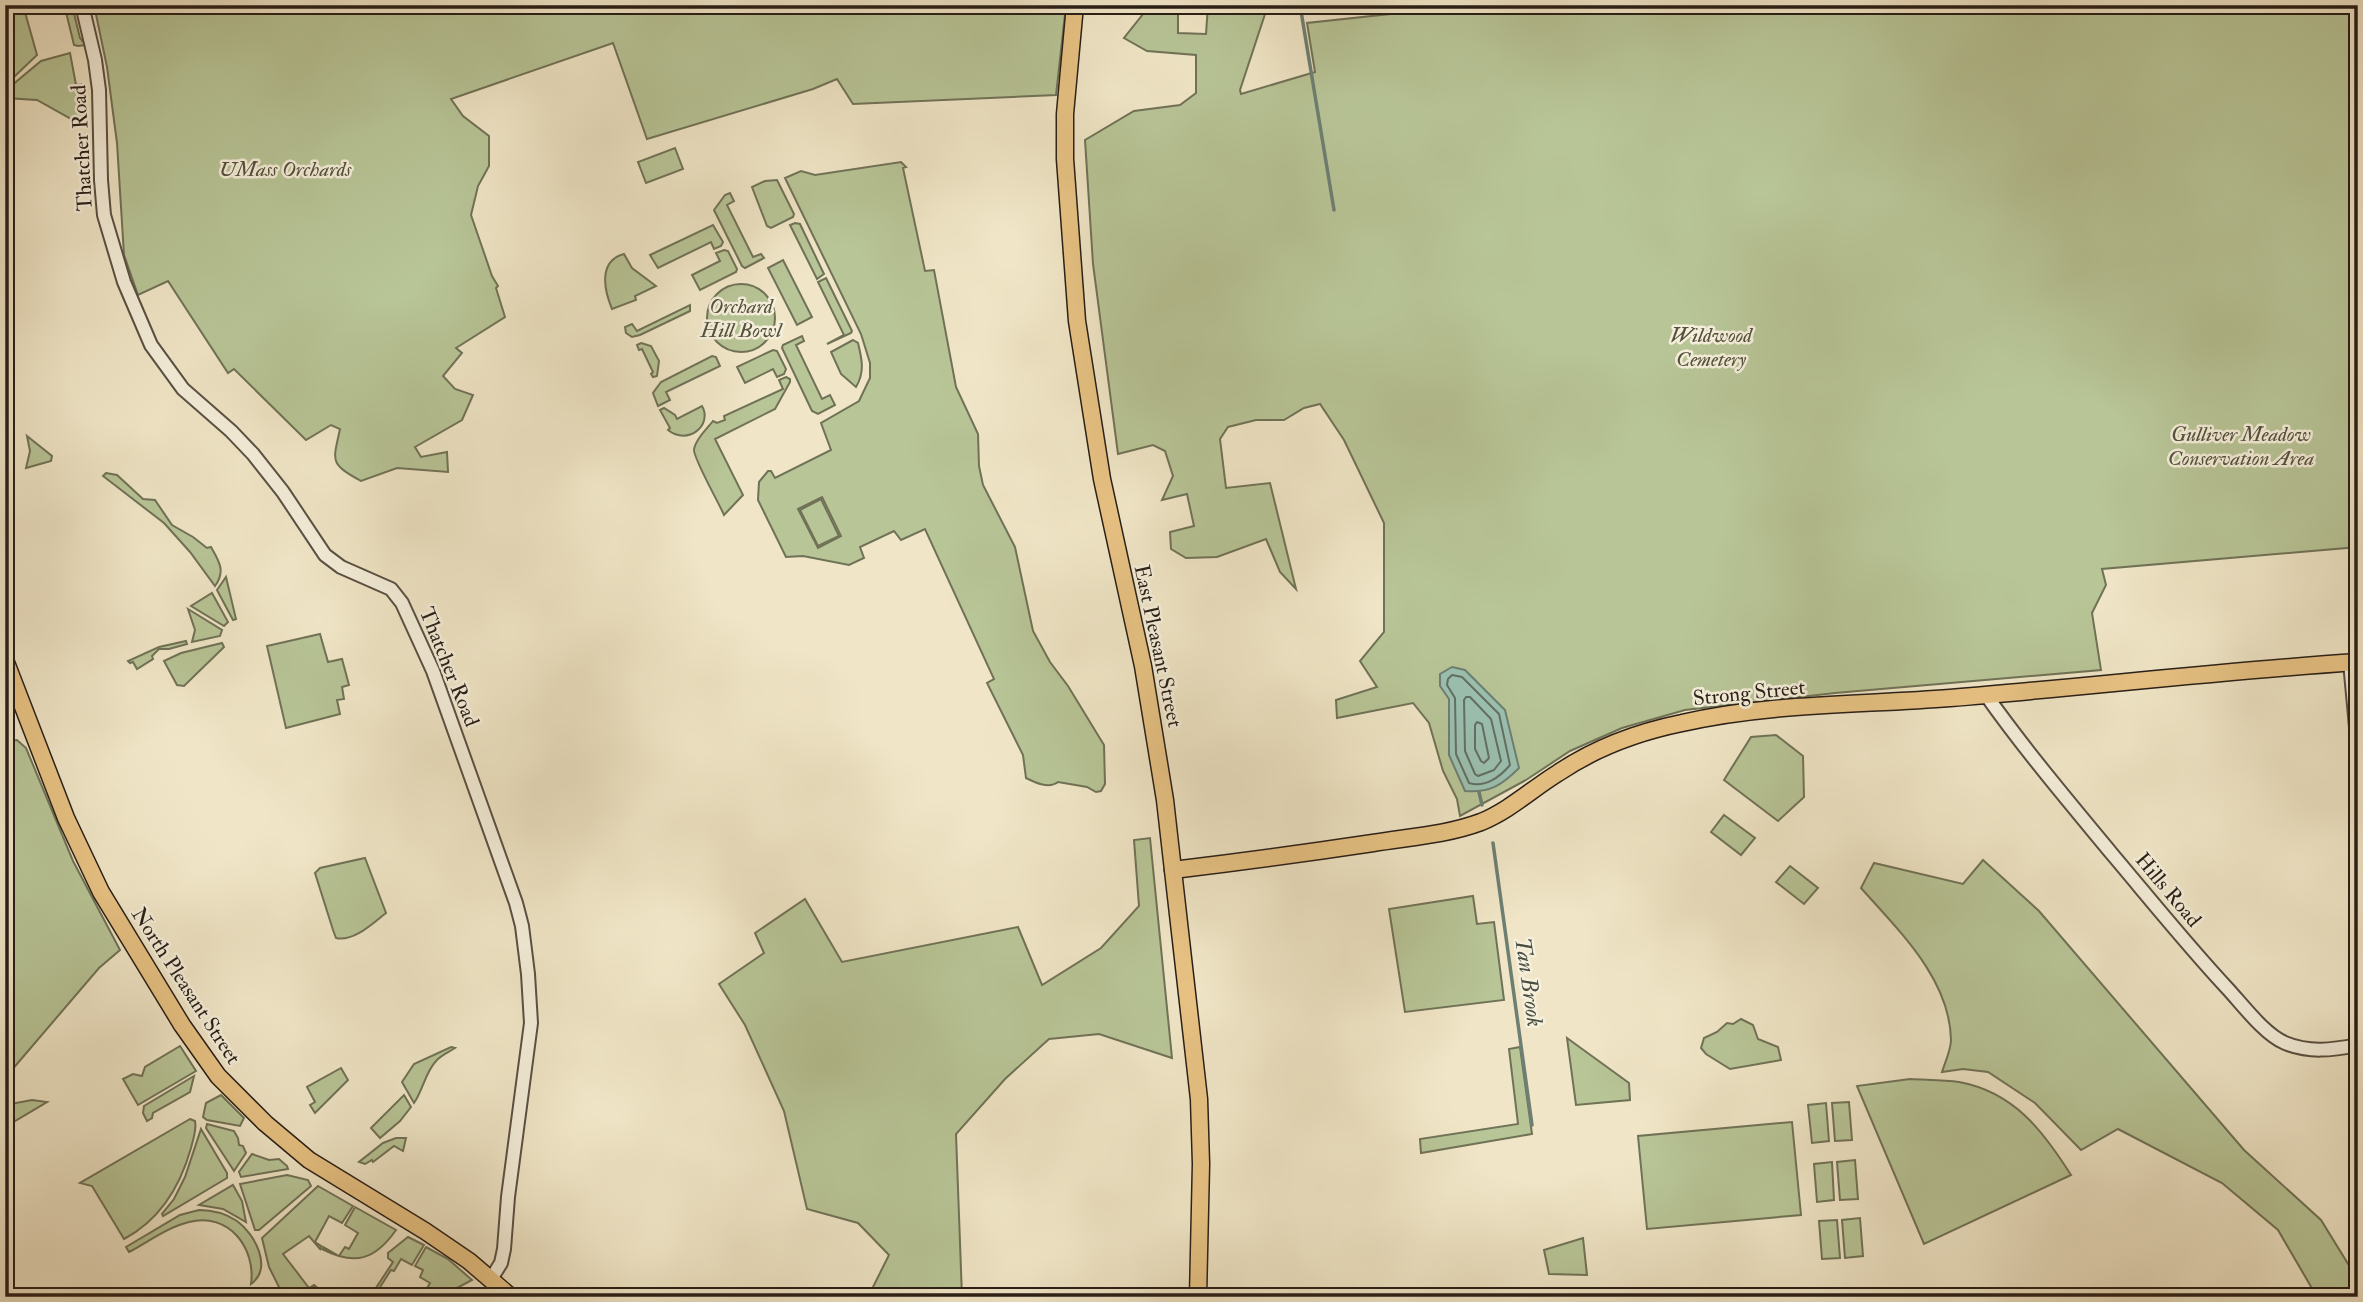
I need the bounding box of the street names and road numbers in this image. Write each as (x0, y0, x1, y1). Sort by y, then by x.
street label: Thatcher Road (65, 84, 99, 212)
street label: East Pleasant Street (1128, 562, 1188, 730)
street label: Thatcher Road (413, 603, 485, 731)
street label: Strong Street (1692, 674, 1807, 712)
street label: Hills Road (2129, 847, 2207, 933)
street label: North Pleasant Street (125, 902, 247, 1070)

